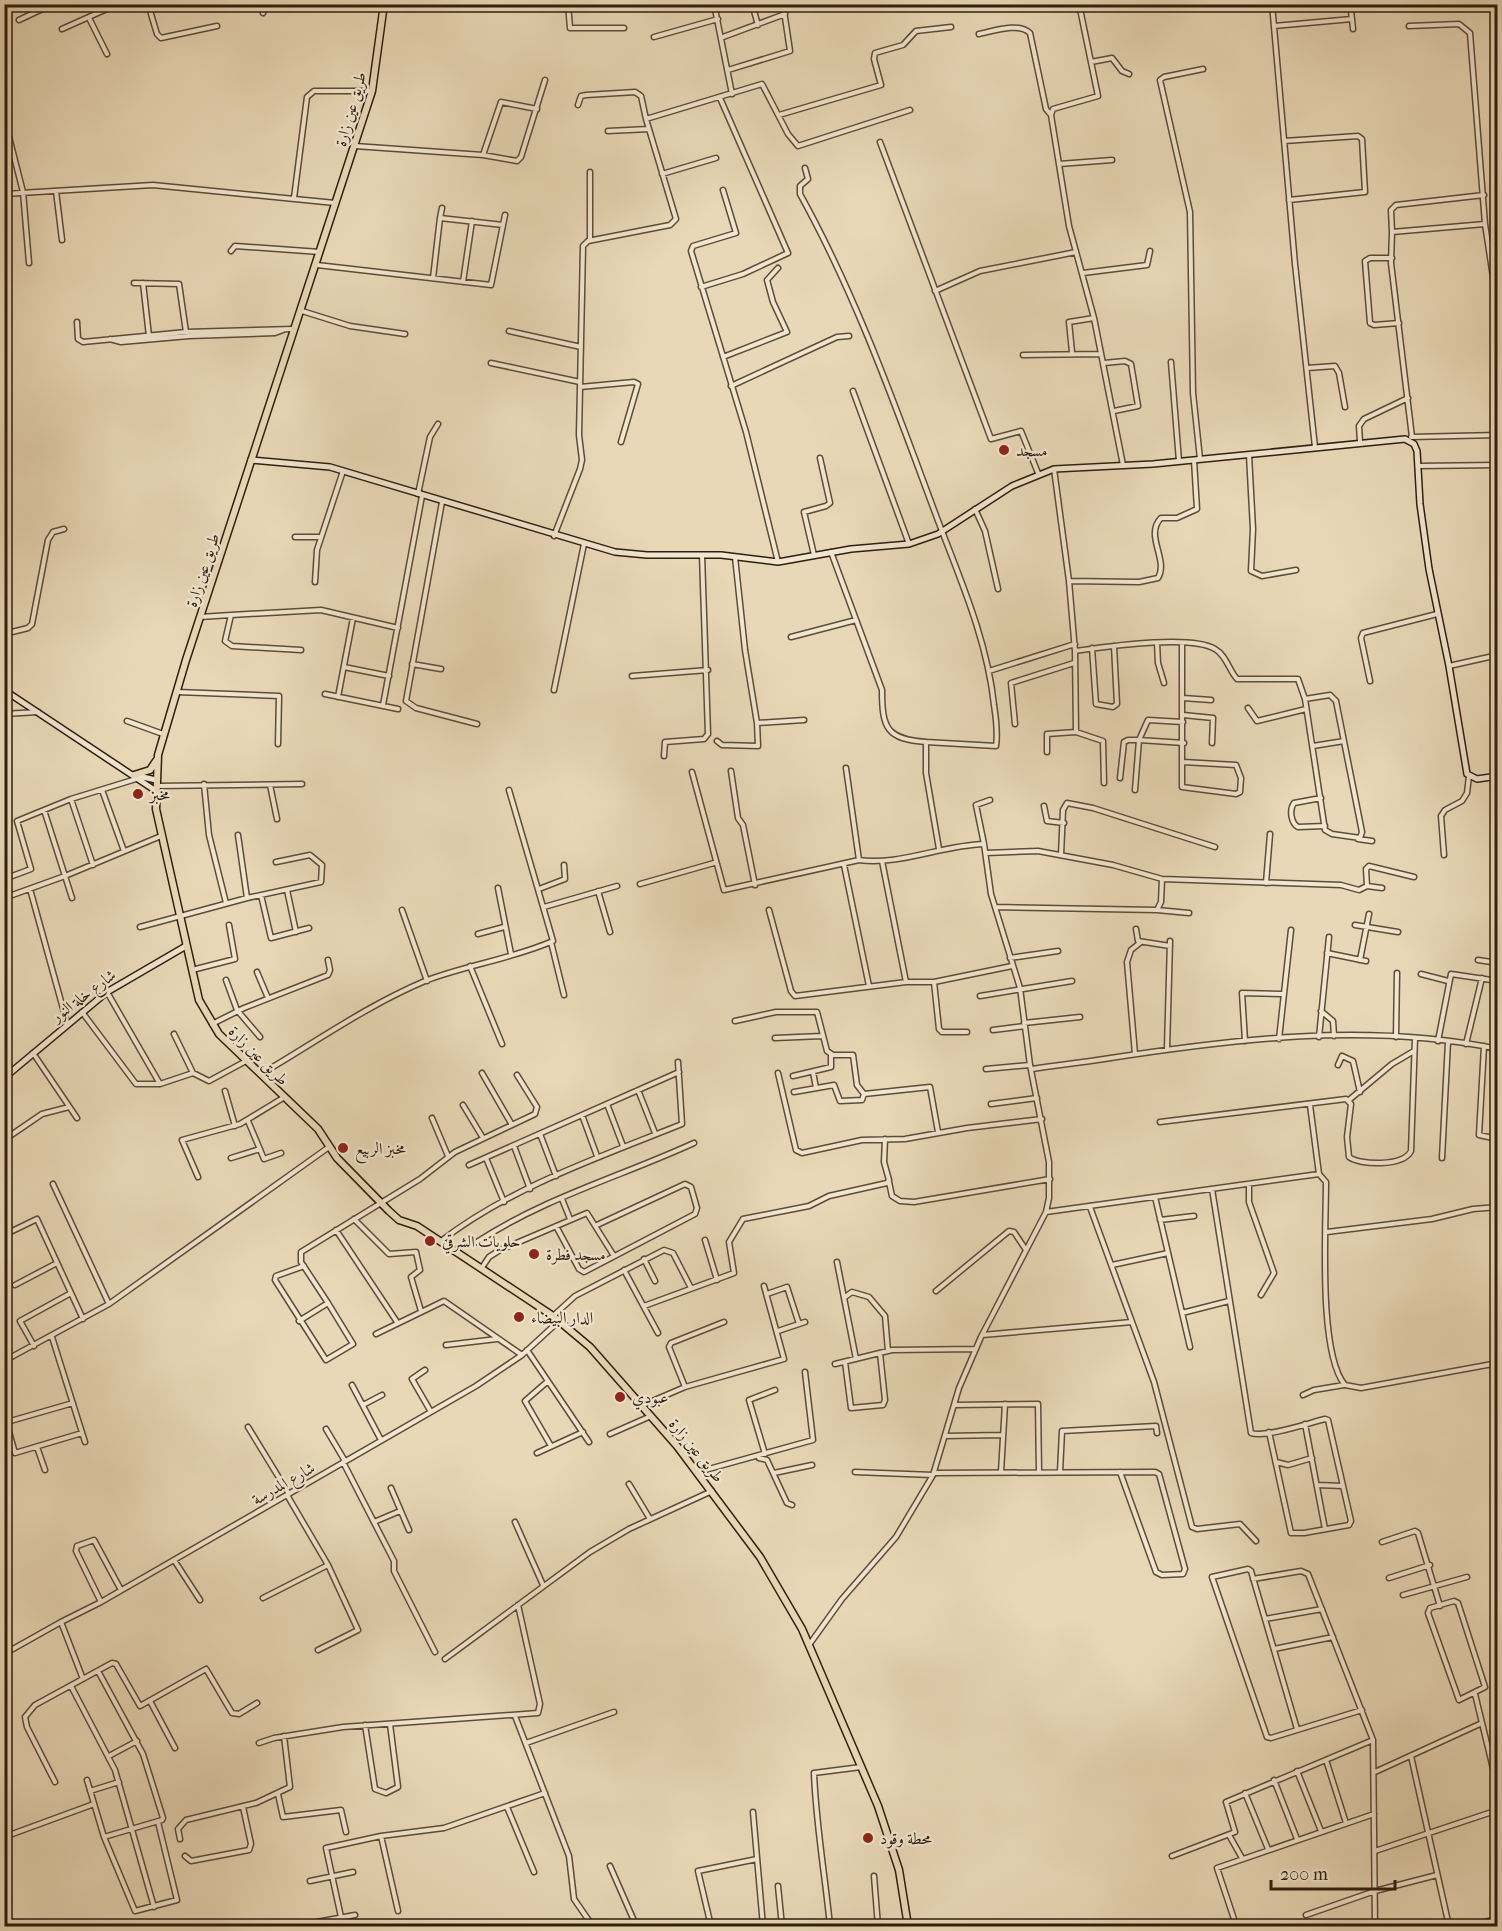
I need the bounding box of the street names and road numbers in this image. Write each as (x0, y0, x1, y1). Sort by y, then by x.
street label: طريق عين زارة (331, 70, 371, 149)
street label: طريق عين زارة (182, 531, 224, 610)
street label: شارع خلة النور (46, 965, 122, 1030)
street label: طريق عين زارة (224, 1022, 292, 1090)
street label: طريق عين زارة (664, 1415, 728, 1487)
street label: شارع المدرسة (248, 1458, 320, 1512)

